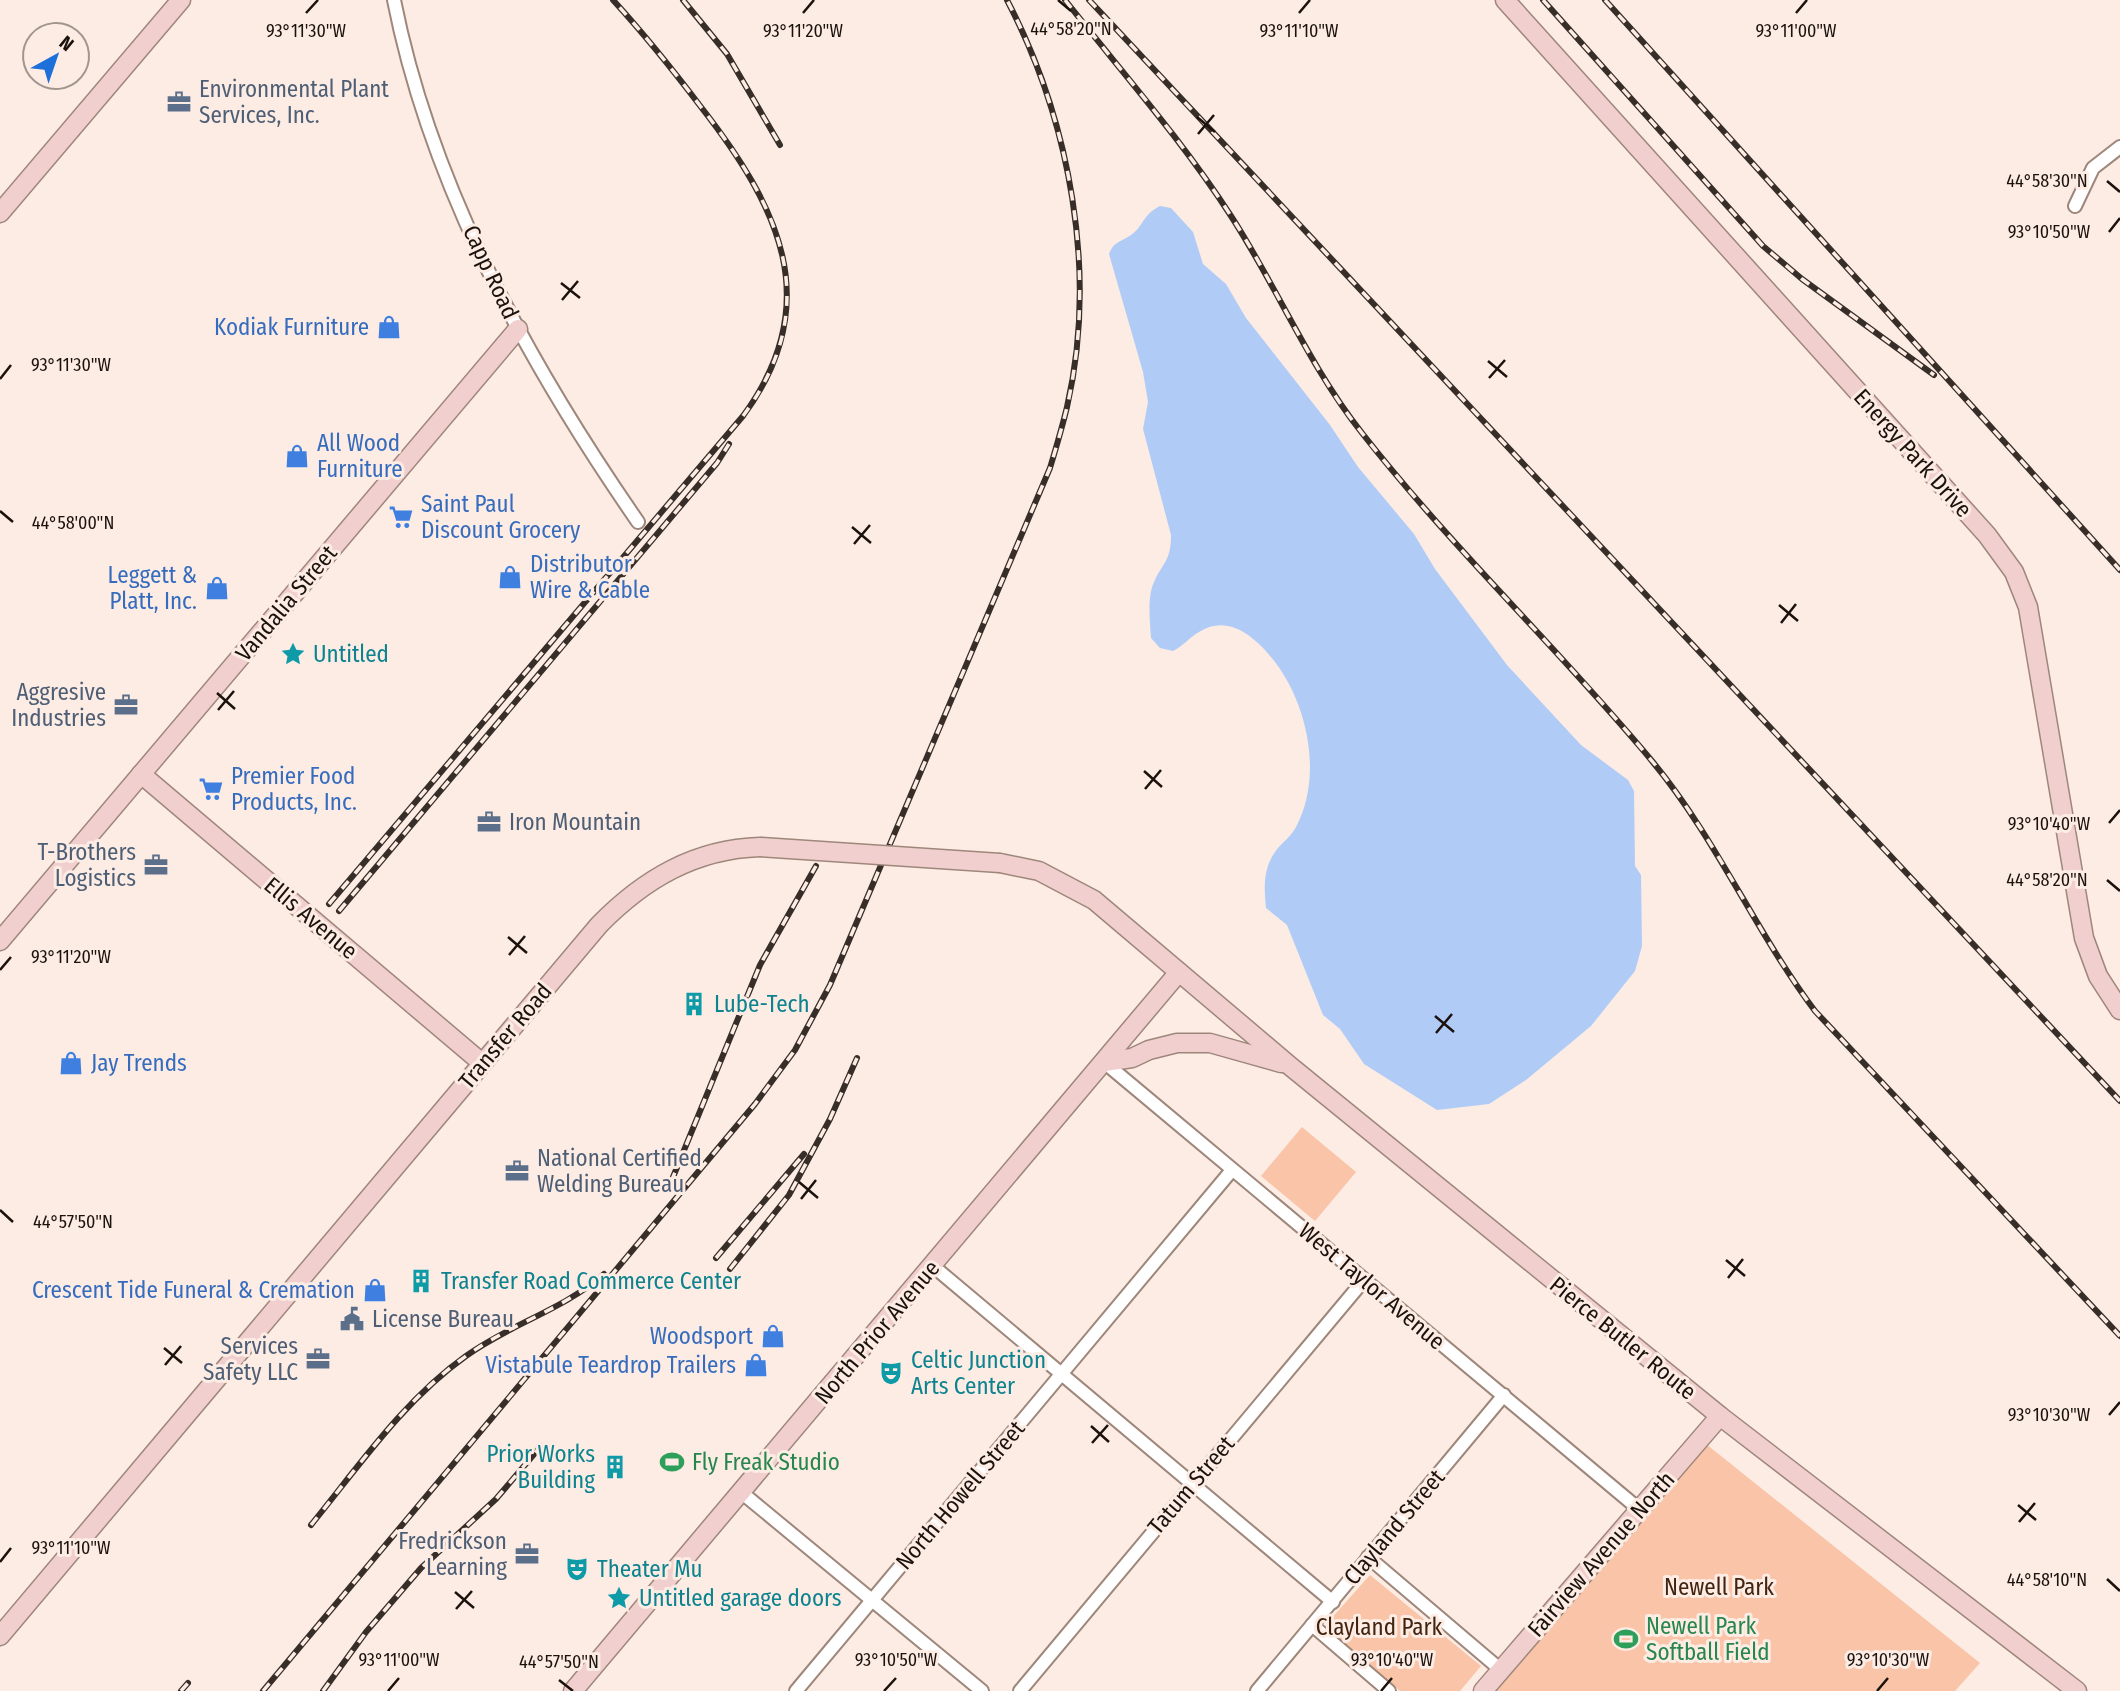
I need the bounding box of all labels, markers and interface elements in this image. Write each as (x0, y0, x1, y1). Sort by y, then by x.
text: 44°58'20"N (1030, 18, 1112, 40)
text: 93°11'30"W (266, 20, 346, 42)
text: 93°11'20"W (763, 20, 843, 42)
text: 93°11'10"W (1260, 20, 1339, 42)
text: 93°11'00"W (1755, 20, 1837, 42)
north arrow (21, 21, 91, 91)
text: N (55, 31, 78, 56)
place label: Environmental Plant Services, Inc. (199, 75, 389, 129)
office icon: Environmental Plant Services, Inc. (165, 88, 193, 116)
text: 44°58'30"N (2006, 170, 2088, 192)
street label: Capp Road (457, 221, 525, 323)
text: 93°10'50"W (2008, 221, 2091, 243)
place label: Kodiak Furniture (214, 313, 369, 341)
shop icon: Kodiak Furniture (375, 313, 403, 341)
text: 93°11'30"W (31, 354, 111, 376)
street label: Energy Park Drive (1848, 383, 1978, 523)
place label: All Wood Furniture (317, 429, 403, 483)
shop icon: All Wood Furniture (283, 442, 311, 470)
place label: Saint Paul Discount Grocery (421, 490, 581, 544)
supermarket icon: Saint Paul Discount Grocery (387, 503, 415, 531)
text: 44°58'00"N (32, 512, 114, 534)
street label: Vandalia Street (229, 539, 343, 667)
place label: Distributor Wire & Cable (530, 550, 650, 604)
place label: Leggett & Platt, Inc. (108, 561, 197, 615)
shop icon: Distributor Wire & Cable (496, 563, 524, 591)
shop icon: Leggett & Platt, Inc. (203, 574, 231, 602)
place icon: Untitled (279, 640, 307, 668)
place label: Untitled (313, 640, 389, 668)
place label: Aggresive Industries (11, 678, 106, 732)
office icon: Aggresive Industries (112, 691, 140, 719)
place label: Premier Food Products, Inc. (231, 762, 357, 816)
supermarket icon: Premier Food Products, Inc. (197, 775, 225, 803)
office icon: Iron Mountain (475, 808, 503, 836)
place label: Iron Mountain (509, 808, 641, 836)
text: 93°10'40"W (2008, 813, 2091, 835)
place label: T-Brothers Logistics (37, 838, 136, 892)
office icon: T-Brothers Logistics (142, 851, 170, 879)
text: 44°58'20"N (2006, 869, 2088, 891)
street label: Ellis Avenue (259, 871, 363, 965)
text: 93°11'20"W (31, 946, 111, 968)
street label: Transfer Road (453, 977, 557, 1095)
building icon: Lube-Tech (680, 990, 708, 1018)
place label: Lube-Tech (714, 990, 810, 1018)
shop icon: Jay Trends (57, 1049, 85, 1077)
place label: Jay Trends (91, 1049, 187, 1077)
place label: National Certified Welding Bureau (537, 1144, 702, 1198)
office icon: National Certified Welding Bureau (503, 1157, 531, 1185)
text: 44°57'50"N (33, 1211, 113, 1233)
street label: West Taylor Avenue (1293, 1217, 1451, 1355)
street label: North Prior Avenue (809, 1254, 945, 1410)
building icon: Transfer Road Commerce Center (407, 1267, 435, 1295)
place label: Transfer Road Commerce Center (441, 1267, 741, 1295)
street label: Pierce Butler Route (1544, 1270, 1702, 1406)
place label: Crescent Tide Funeral & Cremation (32, 1276, 355, 1304)
shop icon: Crescent Tide Funeral & Cremation (361, 1276, 389, 1304)
public building icon: License Bureau (338, 1305, 366, 1333)
place label: License Bureau (372, 1305, 514, 1333)
place label: Woodsport (650, 1322, 753, 1350)
shop icon: Woodsport (759, 1322, 787, 1350)
place label: Services Safety LLC (203, 1332, 298, 1386)
office icon: Services Safety LLC (304, 1345, 332, 1373)
place label: Celtic Junction Arts Center (911, 1346, 1046, 1400)
place label: Vistabule Teardrop Trailers (485, 1351, 736, 1379)
shop icon: Vistabule Teardrop Trailers (742, 1351, 770, 1379)
theatre icon: Celtic Junction Arts Center (877, 1359, 905, 1387)
text: 93°10'30"W (2008, 1404, 2091, 1426)
street label: North Howell Street (890, 1415, 1031, 1575)
street label: Tatum Street (1142, 1430, 1241, 1540)
place label: Prior Works Building (487, 1440, 595, 1494)
sports icon: Fly Freak Studio (658, 1448, 686, 1476)
place label: Fly Freak Studio (692, 1448, 840, 1476)
building icon: Prior Works Building (601, 1453, 629, 1481)
street label: Clayland Street (1338, 1463, 1451, 1590)
street label: Fairview Avenue North (1522, 1466, 1680, 1642)
place label: Fredrickson Learning (398, 1527, 507, 1581)
text: 93°11'10"W (32, 1537, 111, 1559)
office icon: Fredrickson Learning (513, 1540, 541, 1568)
theatre icon: Theater Mu (563, 1555, 591, 1583)
place label: Theater Mu (597, 1555, 703, 1583)
text: 44°58'10"N (2007, 1569, 2087, 1591)
park label: Newell Park (1664, 1573, 1774, 1601)
place icon: Untitled garage doors (605, 1584, 633, 1612)
place label: Untitled garage doors (639, 1584, 842, 1612)
place label: Newell Park Softball Field (1646, 1612, 1769, 1666)
park label: Clayland Park (1316, 1613, 1443, 1641)
sports icon: Newell Park Softball Field (1612, 1625, 1640, 1653)
text: 93°11'00"W (358, 1649, 440, 1671)
text: 93°10'50"W (855, 1649, 938, 1671)
text: 93°10'40"W (1351, 1649, 1434, 1671)
text: 93°10'30"W (1847, 1649, 1930, 1671)
text: 44°57'50"N (519, 1651, 599, 1673)

